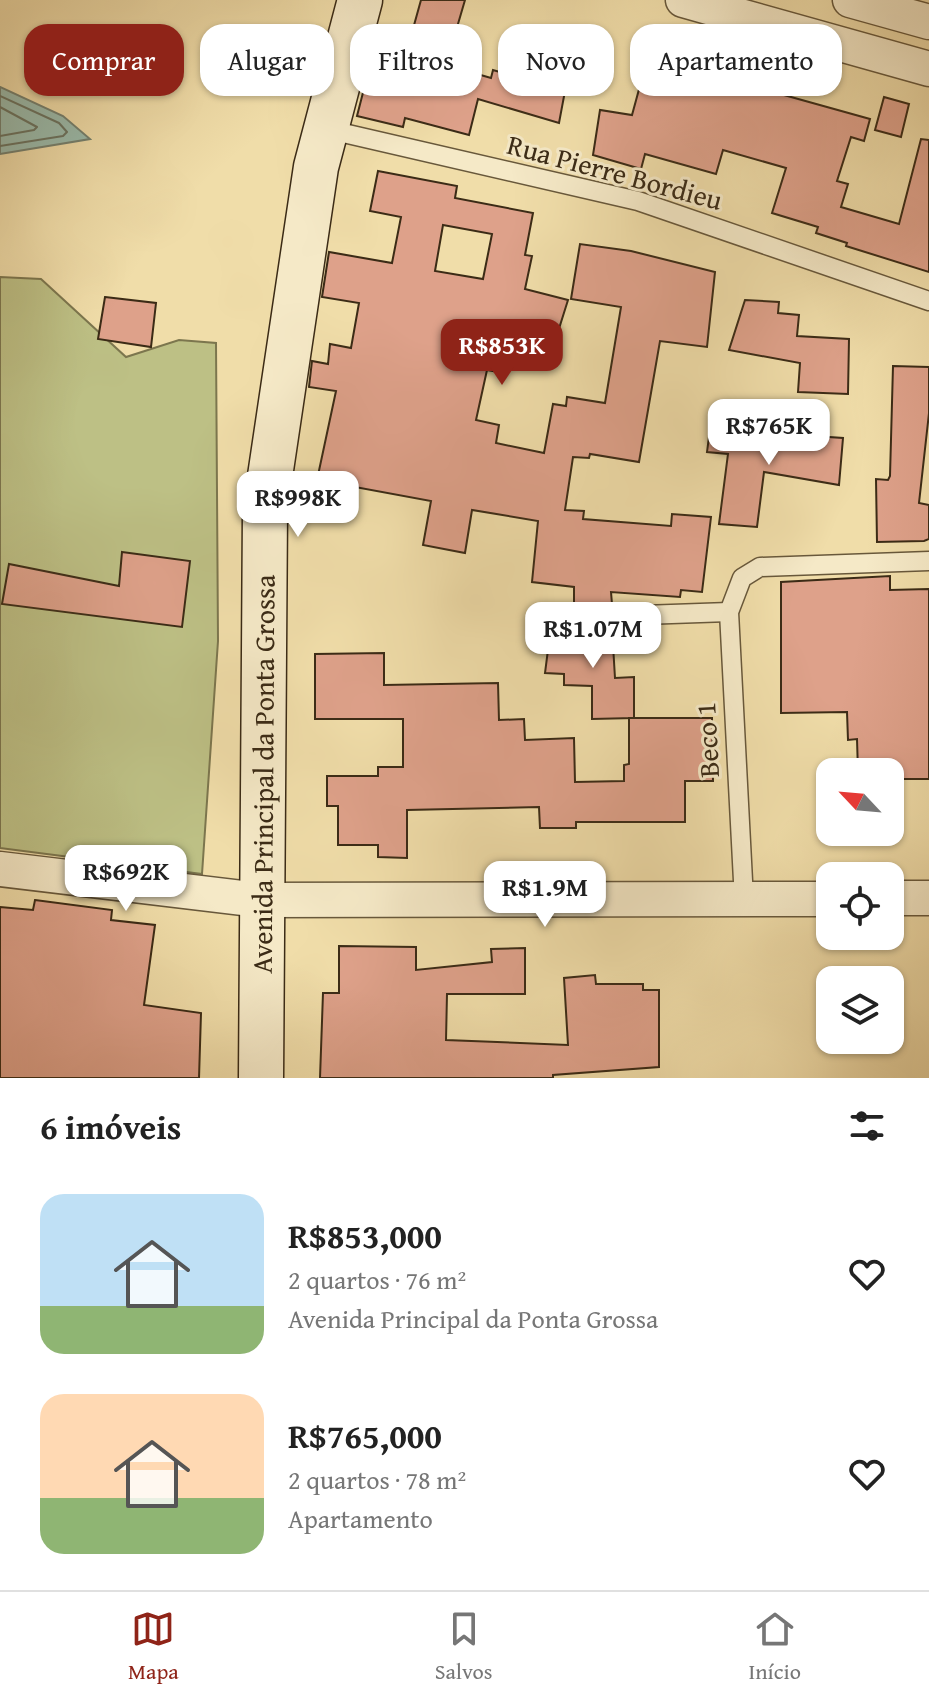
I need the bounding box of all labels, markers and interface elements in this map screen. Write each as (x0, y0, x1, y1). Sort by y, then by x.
chip: Comprar (24, 24, 184, 96)
chip: Alugar (200, 24, 334, 96)
chip: Filtros (350, 24, 482, 96)
chip: Novo (498, 24, 614, 96)
chip: Apartamento (630, 24, 842, 96)
street label: Rua Pierre Bordieu (503, 123, 727, 220)
pin: R$853K (437, 319, 567, 387)
text: R$853K (459, 325, 545, 364)
pin: R$765K (704, 399, 834, 467)
text: R$765K (726, 405, 812, 444)
pin: R$998K (233, 471, 363, 539)
text: R$998K (255, 477, 341, 516)
street label: Avenida Principal da Ponta Grossa (241, 574, 285, 974)
pin: R$1.07M (519, 602, 667, 670)
text: R$1.07M (543, 608, 643, 647)
street label: Beco 1 (684, 701, 729, 779)
north arrow (816, 758, 904, 846)
map controls (816, 758, 904, 1054)
pin: R$692K (61, 845, 191, 913)
text: R$692K (83, 851, 169, 890)
pin: R$1.9M (480, 861, 610, 929)
button: locate (816, 862, 904, 950)
text: R$1.9M (502, 867, 588, 906)
button: layers (816, 966, 904, 1054)
text: 6 imóveis (40, 1102, 181, 1151)
icon: filters (845, 1104, 889, 1148)
text: R$853,000 (288, 1211, 442, 1260)
icon: home (104, 1226, 200, 1322)
icon: heart (845, 1252, 889, 1296)
text: 2 quartos · 76 m² (288, 1260, 466, 1299)
text: Avenida Principal da Ponta Grossa (288, 1299, 658, 1338)
text: R$765,000 (288, 1411, 442, 1460)
icon: home (104, 1426, 200, 1522)
icon: heart (845, 1452, 889, 1496)
text: 2 quartos · 78 m² (288, 1460, 466, 1499)
text: Apartamento (288, 1499, 433, 1538)
tab: Mapa (128, 1607, 179, 1687)
tab: Salvos (435, 1607, 493, 1687)
tab: Início (749, 1607, 801, 1687)

